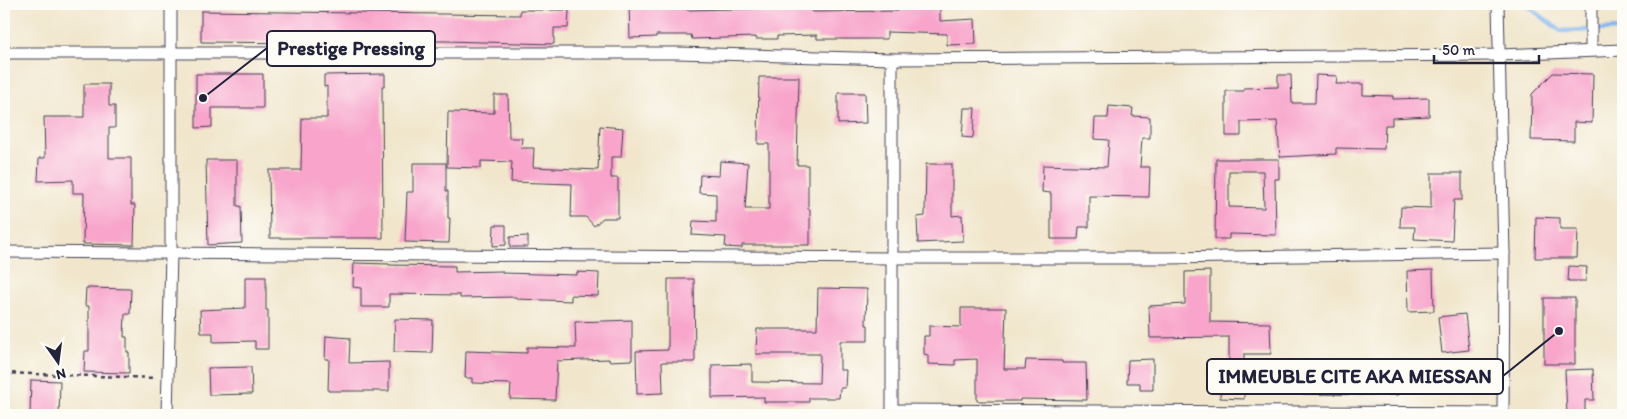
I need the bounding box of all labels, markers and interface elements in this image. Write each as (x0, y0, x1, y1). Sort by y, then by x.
callout: Prestige Pressing (267, 31, 435, 66)
scale bar (1434, 32, 1540, 64)
text: Prestige Pressing (277, 36, 425, 61)
text: 50 m (1442, 41, 1475, 59)
north arrow (32, 336, 82, 386)
callout: IMMEUBLE CITE AKA MIESSAN (1207, 359, 1503, 394)
text: IMMEUBLE CITE AKA MIESSAN (1218, 364, 1492, 388)
text: N (54, 365, 68, 384)

